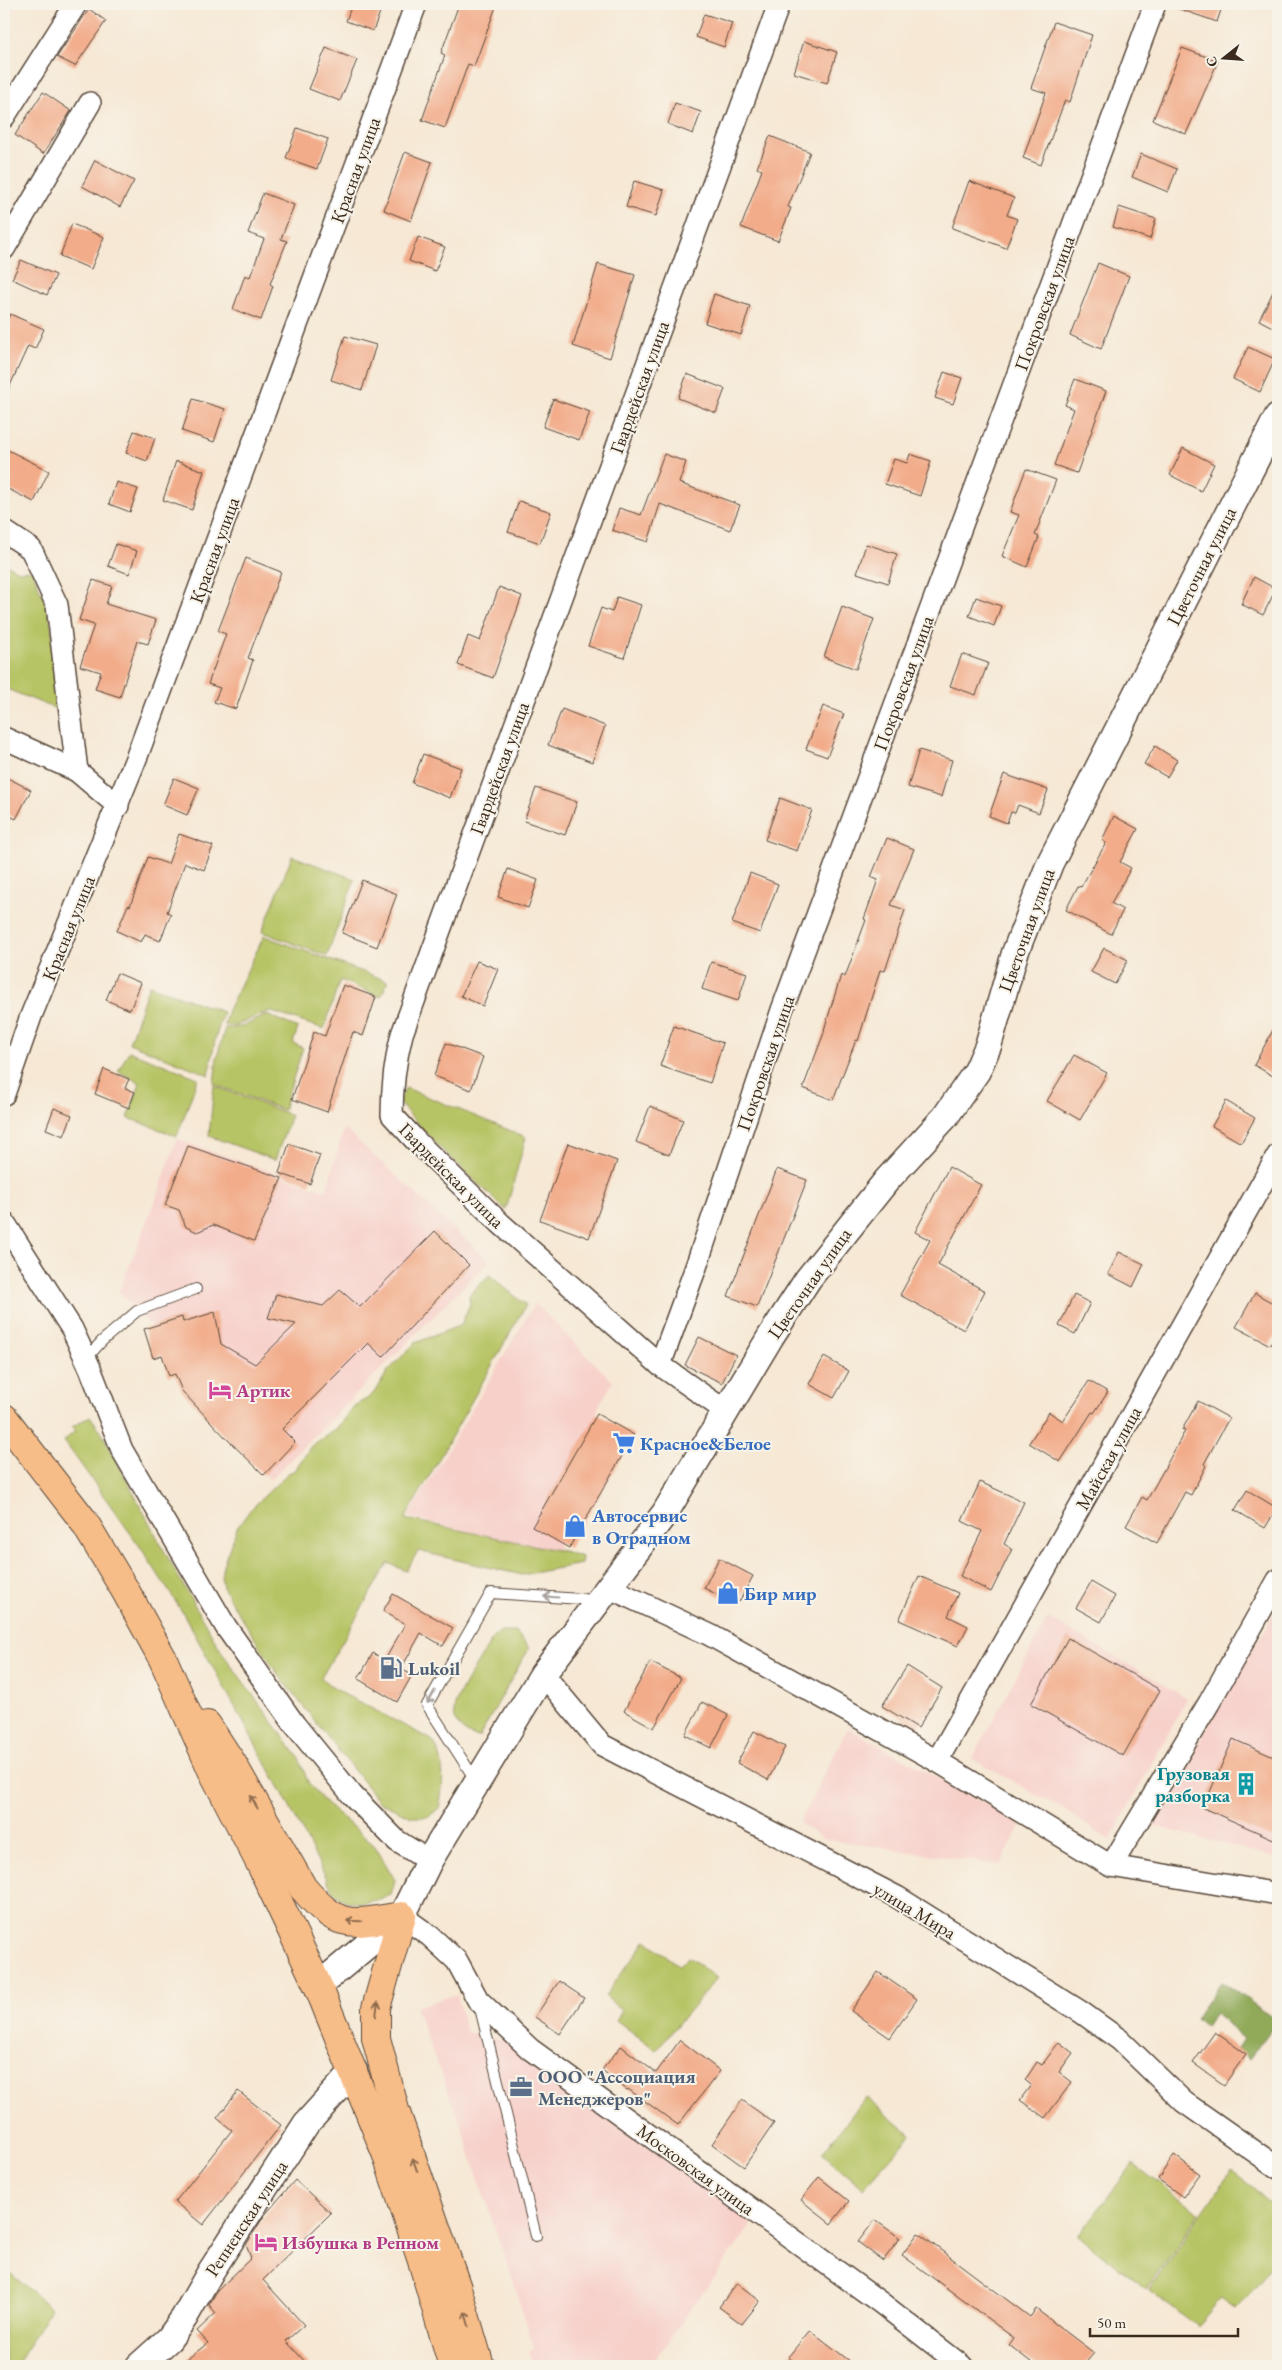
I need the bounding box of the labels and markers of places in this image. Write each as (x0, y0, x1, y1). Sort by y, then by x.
hotel icon: Артик (207, 1377, 233, 1403)
place label: Артик (235, 1378, 291, 1403)
supermarket icon: Красное&Белое (611, 1430, 637, 1456)
place label: Красное&Белое (640, 1431, 771, 1456)
place label: Автосервис в Отрадном (591, 1503, 691, 1550)
shop icon: Автосервис в Отрадном (562, 1513, 588, 1539)
shop icon: Бир мир (715, 1580, 741, 1606)
place label: Бир мир (744, 1581, 817, 1606)
fuel station icon: Lukoil (378, 1655, 404, 1681)
place label: Lukoil (408, 1656, 461, 1681)
place label: Грузовая разборка (1155, 1761, 1231, 1808)
building icon: Грузовая разборка (1233, 1771, 1259, 1797)
place label: ООО "Ассоциация Менеджеров" (538, 2064, 696, 2111)
office icon: ООО "Ассоциация Менеджеров" (508, 2074, 534, 2100)
hotel icon: Избушка в Репном (253, 2229, 279, 2255)
place label: Избушка в Репном (282, 2230, 439, 2255)

